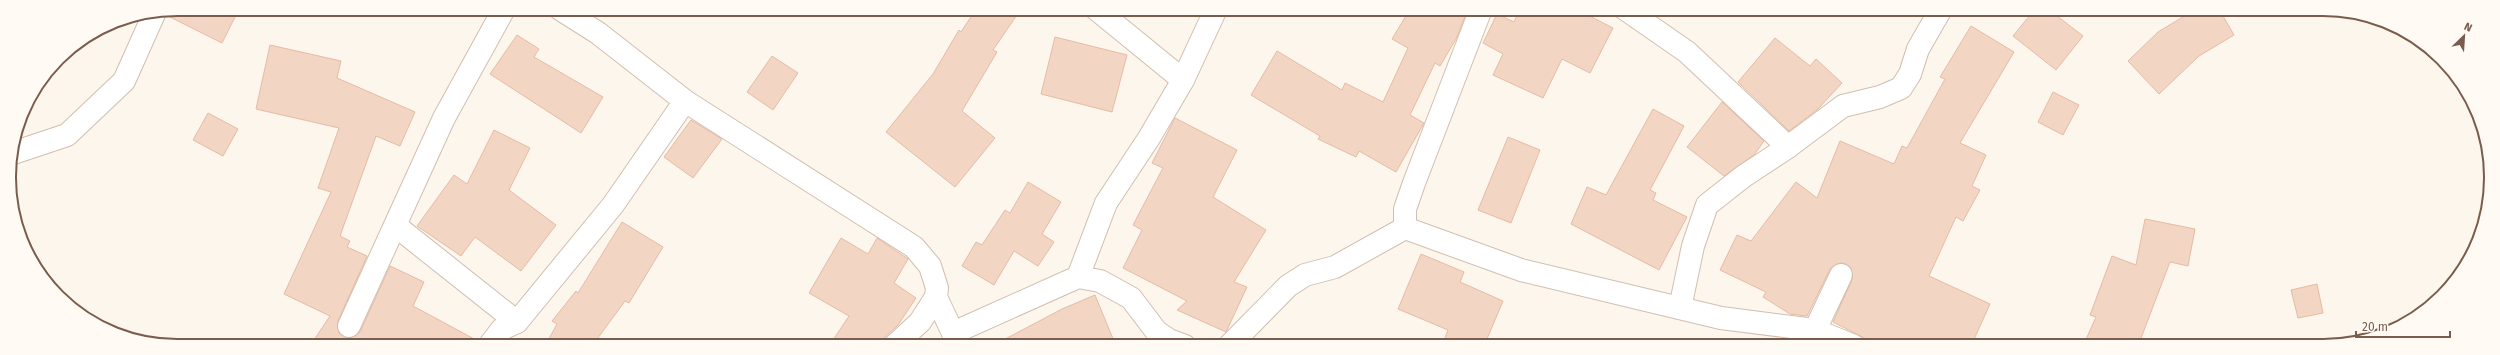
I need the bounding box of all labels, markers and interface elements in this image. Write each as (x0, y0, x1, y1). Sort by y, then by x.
north arrow (2444, 16, 2484, 56)
text: N (2462, 20, 2474, 35)
scale bar (2356, 313, 2450, 339)
text: 20 m (2362, 320, 2388, 334)

